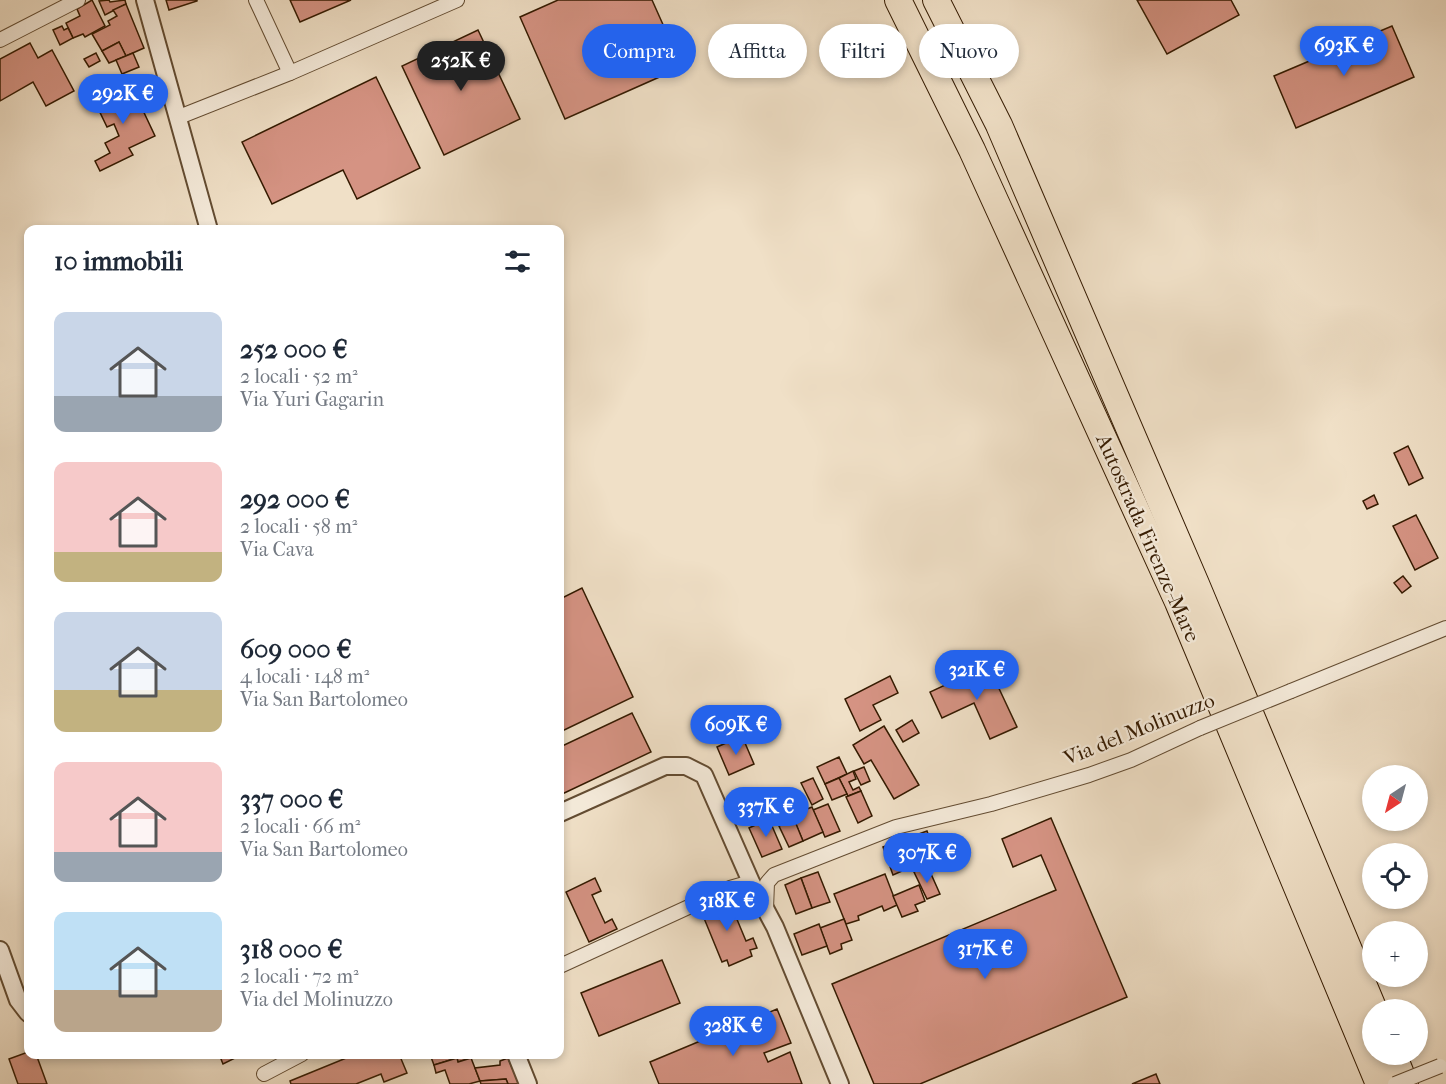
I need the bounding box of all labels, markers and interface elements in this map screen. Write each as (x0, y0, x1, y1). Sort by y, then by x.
chip: Compra (582, 24, 696, 78)
chip: Affitta (708, 24, 807, 78)
chip: Filtri (819, 24, 907, 78)
chip: Nuovo (919, 24, 1019, 78)
pin: 693K € (1295, 26, 1393, 77)
text: 693K € (1314, 34, 1374, 57)
pin: 252K € (412, 41, 510, 92)
text: 252K € (431, 49, 491, 72)
pin: 292K € (74, 74, 172, 125)
text: 292K € (92, 82, 154, 105)
icon: filters (501, 245, 534, 278)
text: 10 immobili (54, 246, 183, 277)
text: 252 000 € (240, 334, 348, 365)
icon: home (102, 336, 174, 408)
text: 2 locali · 52 m² (240, 365, 358, 388)
text: Via Yuri Gagarin (240, 388, 384, 411)
street label: Autostrada Firenze-Mare (1091, 429, 1205, 646)
text: 292 000 € (240, 484, 350, 515)
icon: home (102, 486, 174, 558)
text: 2 locali · 58 m² (240, 515, 357, 538)
text: Via Cava (240, 538, 314, 561)
text: 609 000 € (240, 634, 352, 665)
icon: home (102, 636, 174, 708)
pin: 321K € (928, 650, 1026, 701)
text: 321K € (949, 658, 1005, 681)
text: 4 locali · 148 m² (240, 665, 369, 688)
text: Via San Bartolomeo (240, 688, 408, 711)
street label: Via del Molinuzzo (1059, 688, 1218, 771)
pin: 609K € (687, 705, 785, 756)
text: 609K € (704, 713, 768, 736)
north arrow (1362, 765, 1428, 831)
map controls (1362, 765, 1428, 1065)
text: 337 000 € (240, 784, 344, 815)
icon: home (102, 786, 174, 858)
pin: 337K € (717, 787, 815, 838)
text: 337K € (738, 795, 794, 818)
text: 2 locali · 66 m² (240, 815, 360, 838)
pin: 307K € (878, 833, 976, 884)
text: Via San Bartolomeo (240, 838, 408, 861)
text: 307K € (897, 841, 957, 864)
button: locate (1362, 843, 1428, 909)
pin: 318K € (678, 881, 776, 932)
text: 318K € (699, 889, 755, 912)
button: + (1362, 921, 1428, 987)
pin: 317K € (936, 929, 1034, 980)
text: 318 000 € (240, 934, 343, 965)
icon: home (102, 936, 174, 1008)
text: 317K € (957, 937, 1013, 960)
text: 2 locali · 72 m² (240, 965, 359, 988)
text: Via del Molinuzzo (240, 988, 393, 1011)
button: − (1362, 999, 1428, 1065)
pin: 328K € (684, 1006, 782, 1057)
text: 328K € (703, 1014, 763, 1037)

